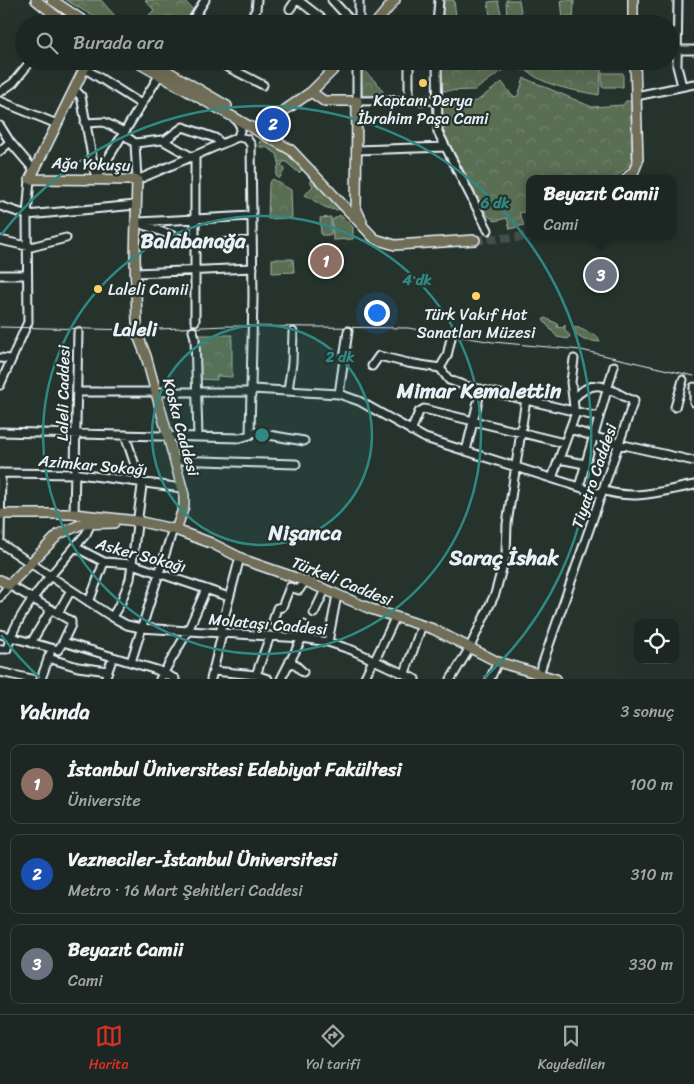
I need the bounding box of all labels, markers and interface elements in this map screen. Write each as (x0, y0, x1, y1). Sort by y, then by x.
search box (15, 15, 679, 70)
text: Burada ara (73, 26, 164, 59)
icon: search (33, 29, 61, 57)
marker: Kaptanı Derya İbrahim Paşa Cami (417, 77, 429, 89)
place label: Kaptanı Derya İbrahim Paşa Cami (357, 86, 489, 133)
pin: 2 (257, 105, 289, 143)
street label: Ağa Yokuşu (50, 148, 131, 180)
popup (526, 175, 676, 240)
text: Beyazıt Camii (543, 177, 659, 210)
text: 6 dk (480, 190, 510, 216)
text: Cami (543, 210, 578, 239)
district label: Balabanağa (140, 222, 247, 260)
pin: 1 (310, 242, 342, 280)
pin: 3 (585, 256, 617, 294)
text: 4 dk (401, 267, 433, 293)
place label: Laleli Camii (108, 275, 189, 304)
marker: Laleli Camii (92, 283, 104, 295)
marker: Türk Vakıf Hat Sanatları Müzesi (470, 290, 482, 302)
your location (364, 300, 390, 326)
place label: Türk Vakıf Hat Sanatları Müzesi (417, 300, 536, 347)
district label: Laleli (113, 313, 158, 346)
street label: Laleli Caddesi (48, 344, 78, 441)
text: 2 dk (325, 344, 355, 370)
district label: Mimar Kemalettin (396, 372, 562, 410)
street label: Koska Caddesi (154, 375, 208, 480)
street label: Tiyatro Caddesi (562, 419, 626, 532)
centre of rings (253, 426, 271, 444)
street label: Azimkar Sokağı (36, 446, 149, 484)
district label: Nişanca (268, 514, 342, 552)
street label: Asker Sokağı (92, 529, 189, 581)
district label: Saraç İshak (448, 539, 560, 577)
street label: Türkeli Caddesi (287, 548, 397, 615)
street label: Molataşı Caddesi (208, 604, 329, 644)
map controls (634, 619, 679, 664)
button: locate (634, 619, 679, 664)
text: Yakında (20, 693, 90, 731)
text: 3 sonuç (620, 697, 674, 726)
text: İstanbul Üniversitesi Edebiyat Fakültesi (68, 753, 402, 786)
text: 1 (34, 770, 40, 799)
text: 100 m (629, 770, 673, 799)
text: Üniversite (68, 786, 141, 815)
text: Vezneciler-İstanbul Üniversitesi (68, 843, 337, 876)
text: 2 (32, 860, 42, 889)
text: 310 m (631, 860, 673, 889)
text: Metro · 16 Mart Şehitleri Caddesi (68, 876, 303, 905)
text: Beyazıt Camii (68, 933, 183, 966)
text: 3 (33, 950, 41, 979)
text: 330 m (629, 950, 673, 979)
text: Cami (68, 966, 103, 995)
tab: Harita (89, 1022, 129, 1077)
tab: Yol tarifi (306, 1022, 360, 1077)
tab: Kaydedilen (538, 1022, 605, 1077)

